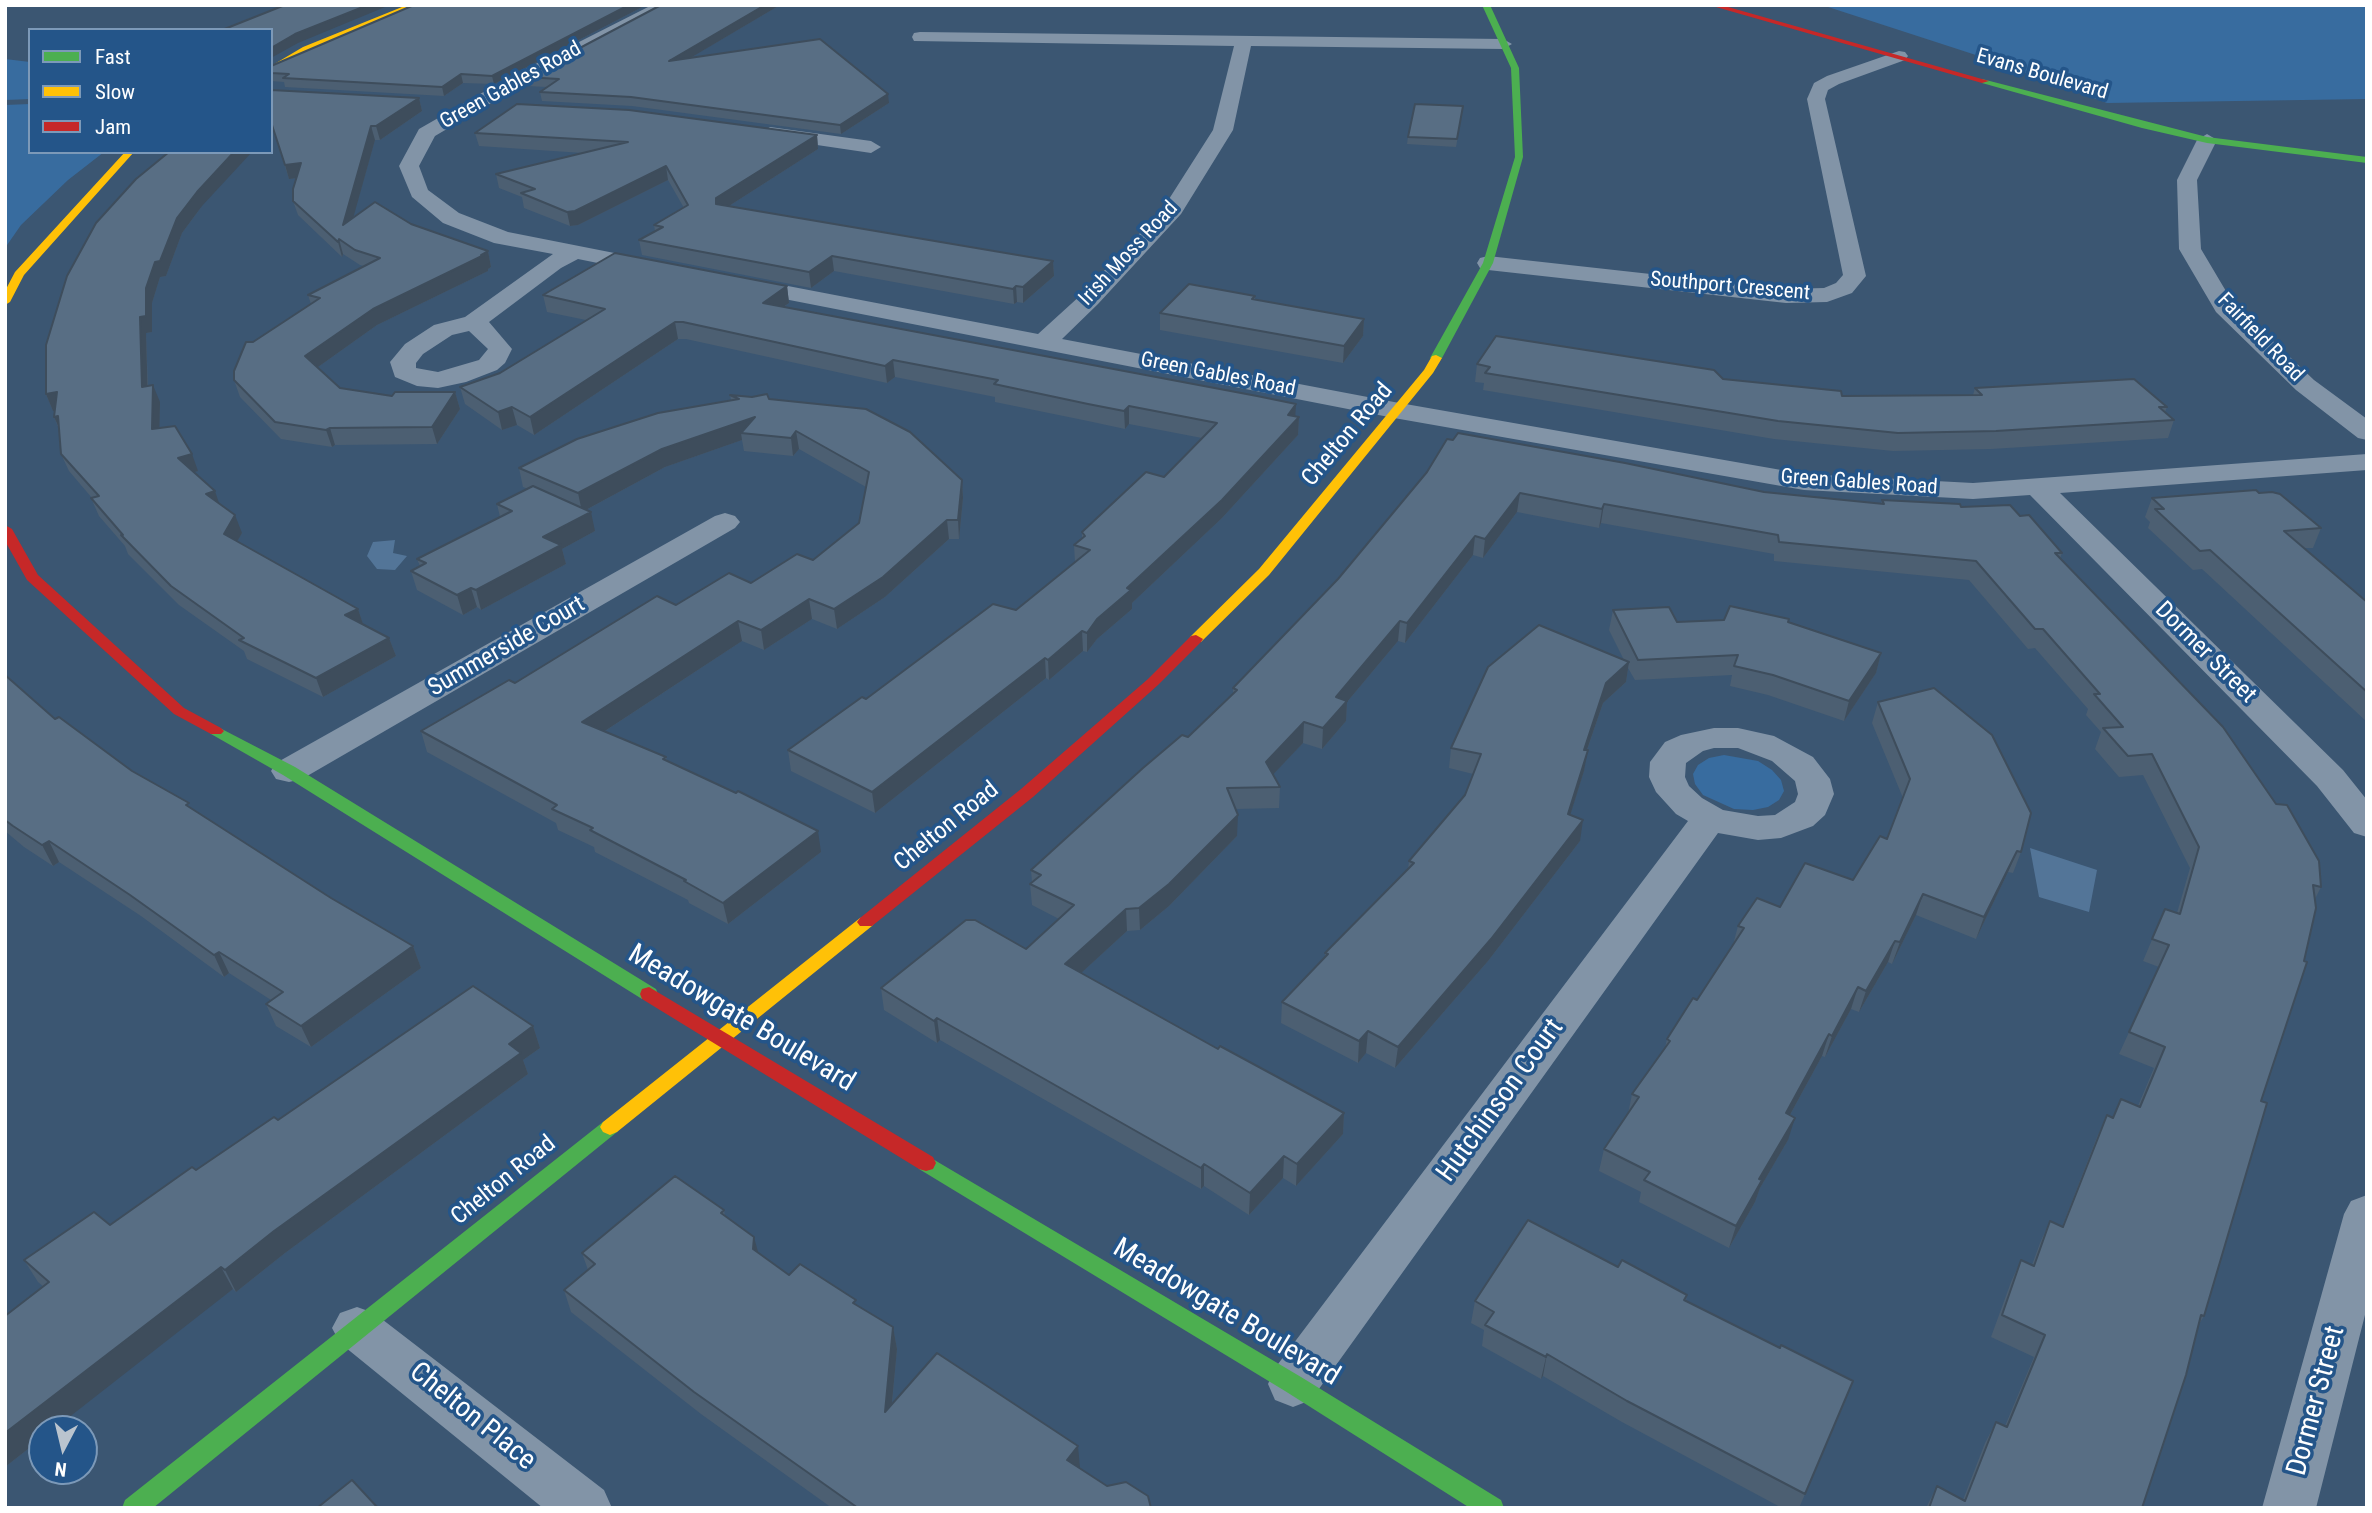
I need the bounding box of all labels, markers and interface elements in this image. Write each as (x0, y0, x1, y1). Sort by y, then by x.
legend (28, 28, 273, 154)
street label: Green Gables Road (436, 37, 586, 135)
street label: Evans Boulevard (1973, 44, 2111, 106)
text: Fast (95, 45, 131, 69)
text: Slow (95, 80, 135, 104)
text: Jam (95, 115, 131, 139)
street label: Irish Moss Road (1074, 197, 1184, 311)
street label: Southport Crescent (1649, 267, 1811, 307)
street label: Fairfield Road (2212, 288, 2308, 388)
street label: Green Gables Road (1138, 348, 1298, 402)
street label: Chelton Road (1296, 377, 1400, 493)
street label: Green Gables Road (1780, 465, 1938, 501)
street label: Summerside Court (424, 590, 590, 704)
street label: Dormer Street (2148, 596, 2262, 710)
street label: Chelton Road (889, 776, 1005, 878)
street label: Meadowgate Boulevard (622, 938, 860, 1100)
street label: Hutchinson Court (1431, 1013, 1571, 1189)
street label: Chelton Road (446, 1130, 562, 1232)
street label: Meadowgate Boulevard (1107, 1232, 1345, 1394)
street label: Dormer Street (2281, 1323, 2353, 1479)
street label: Chelton Place (402, 1356, 542, 1478)
north arrow (28, 1415, 98, 1485)
text: N (53, 1457, 68, 1481)

